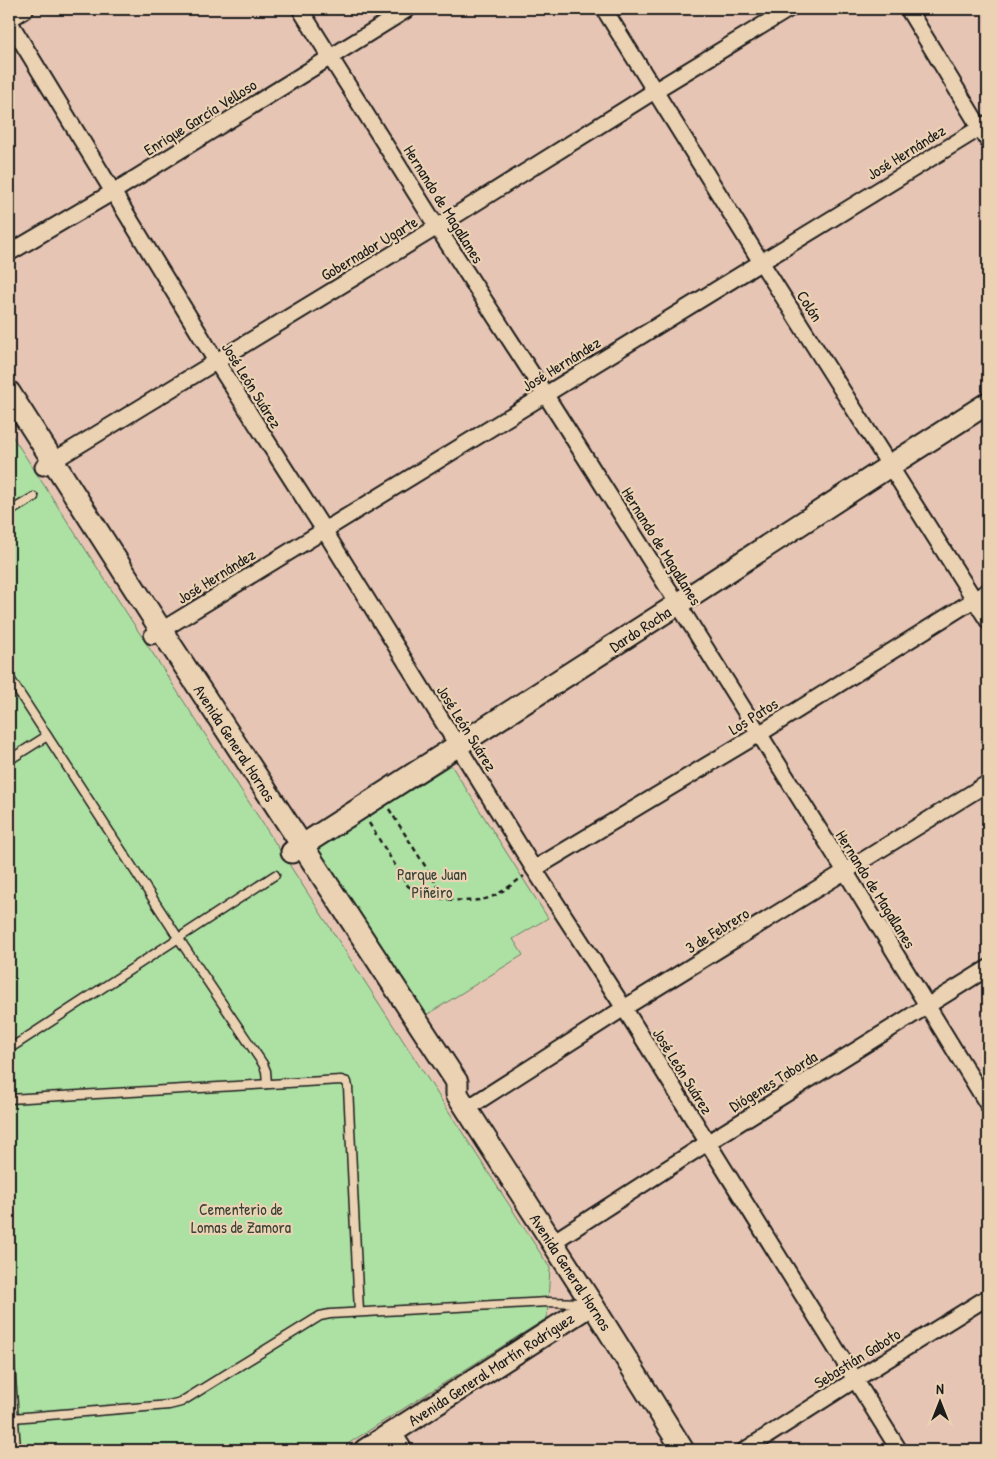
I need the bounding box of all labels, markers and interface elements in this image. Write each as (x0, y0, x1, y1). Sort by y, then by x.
street label: Enrique García Velloso (139, 73, 261, 161)
street label: José Hernández (863, 119, 950, 185)
street label: Hernando de Magallanes (399, 141, 489, 267)
street label: Gobernador Ugarte (316, 210, 422, 286)
street label: Colón (792, 286, 828, 326)
street label: José Hernández (518, 331, 605, 397)
street label: José León Suárez (217, 338, 287, 432)
street label: Hernando de Magallanes (617, 483, 707, 609)
street label: José Hernández (173, 543, 260, 609)
street label: Dardo Rocha (605, 601, 675, 657)
street label: Avenida General Hornos (189, 680, 281, 806)
street label: José León Suárez (432, 681, 502, 775)
street label: Los Patos (724, 692, 782, 740)
street label: Hernando de Magallanes (831, 826, 921, 952)
park label: Parque Juan Piñeiro (397, 863, 467, 903)
street label: 3 de Febrero (681, 902, 754, 958)
street label: José León Suárez (648, 1024, 718, 1118)
street label: Diógenes Taborda (725, 1045, 821, 1117)
park label: Cementerio de Lomas de Zamora (191, 1198, 291, 1238)
street label: Avenida General Hornos (525, 1209, 617, 1335)
street label: Avenida General Martín Rodríguez (404, 1307, 578, 1431)
street label: Sebastián Gaboto (810, 1322, 905, 1393)
north arrow (914, 1376, 964, 1426)
text: N (936, 1379, 944, 1398)

